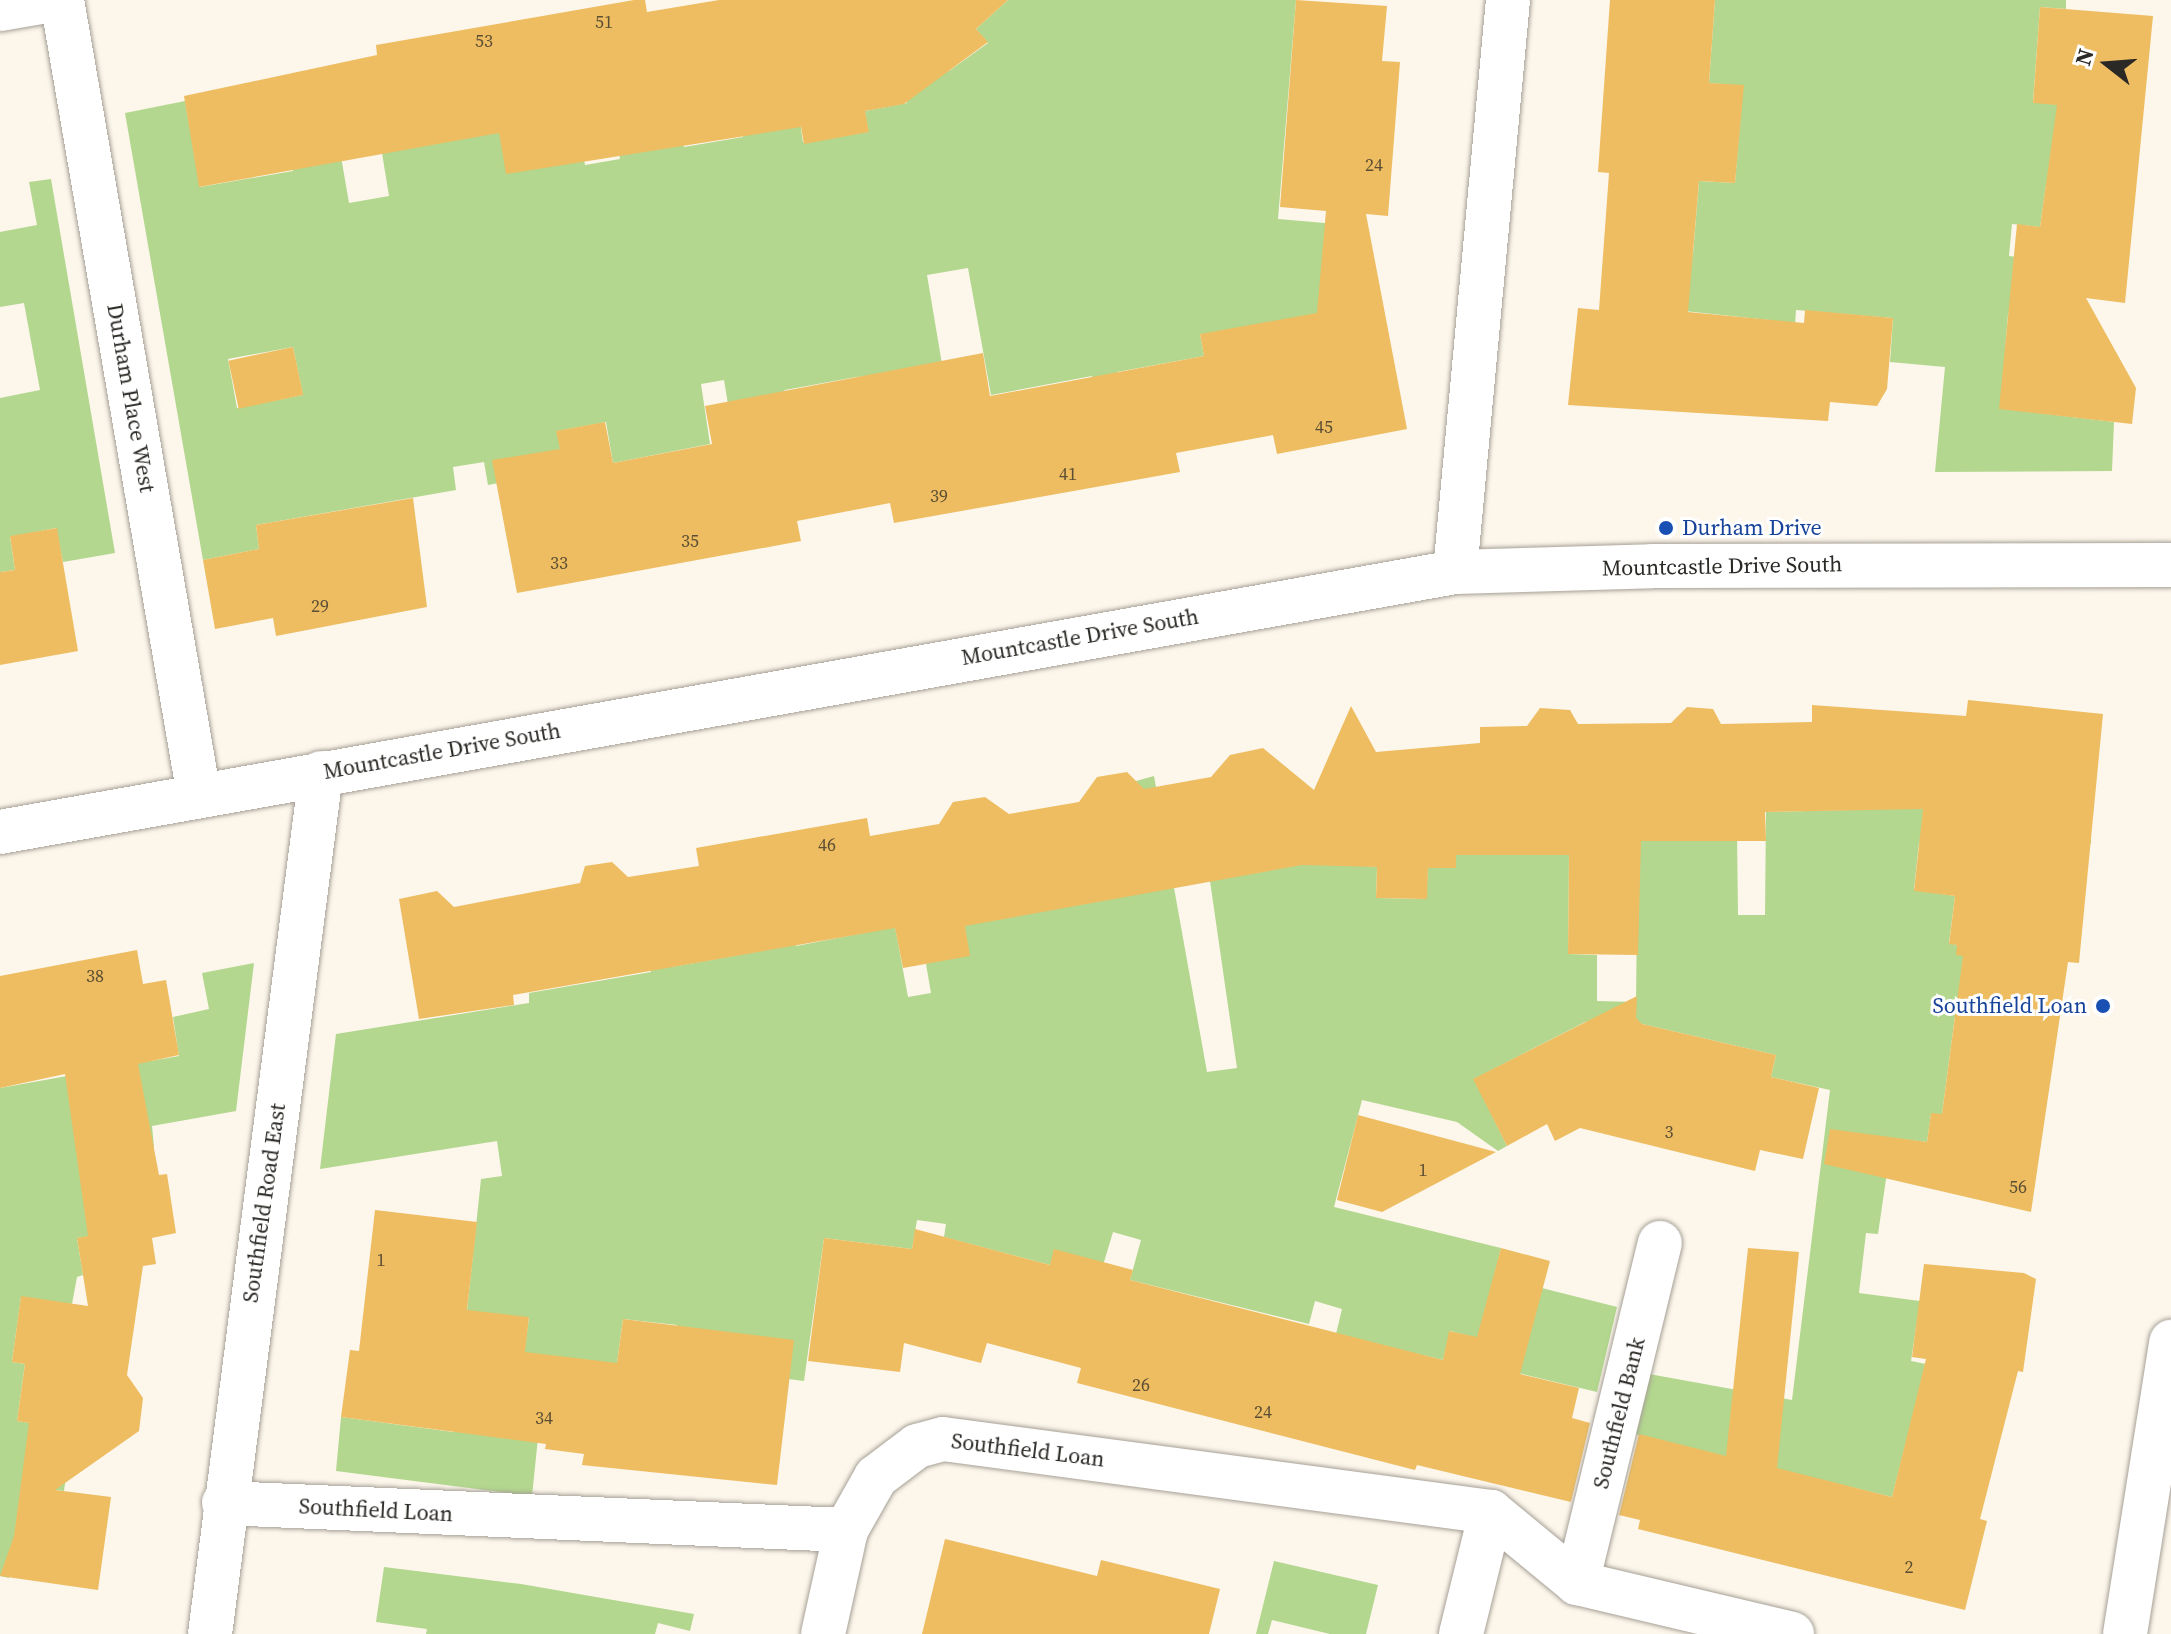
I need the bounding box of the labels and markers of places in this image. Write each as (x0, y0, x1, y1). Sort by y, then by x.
place label: Durham Drive (1682, 515, 1822, 541)
marker: Durham Drive (1657, 519, 1675, 537)
place label: Southfield Loan (1933, 993, 2087, 1019)
marker: Southfield Loan (2094, 997, 2112, 1015)

